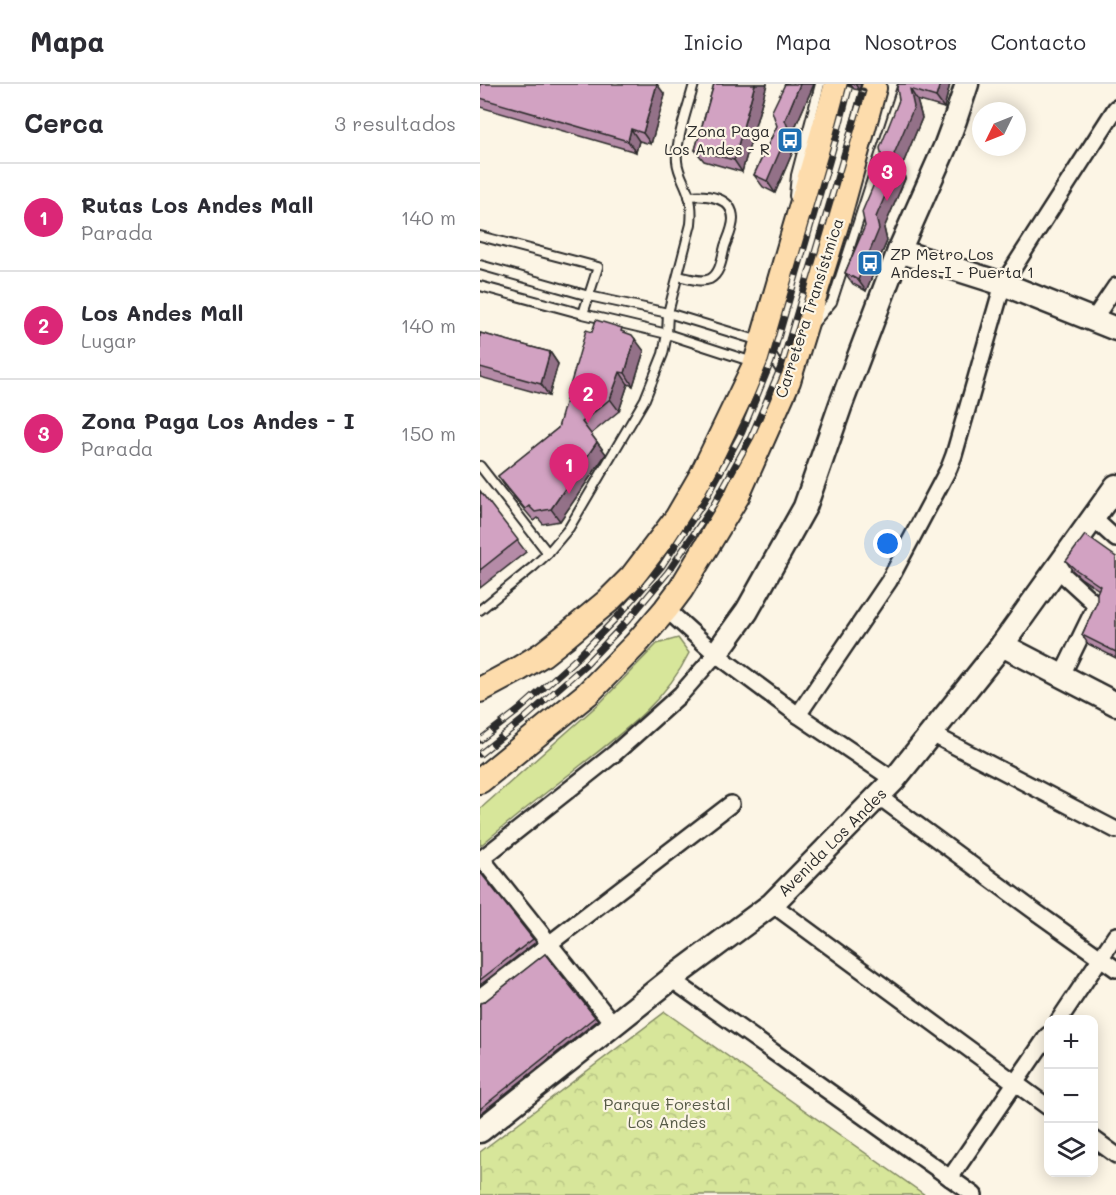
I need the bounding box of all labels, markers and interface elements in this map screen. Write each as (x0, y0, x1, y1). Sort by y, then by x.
text: Mapa (30, 23, 105, 59)
text: Inicio (684, 28, 743, 55)
text: Mapa (776, 28, 831, 55)
text: Nosotros (864, 28, 958, 55)
text: Contacto (991, 28, 1086, 55)
north arrow (972, 102, 1026, 156)
text: Cerca (24, 106, 104, 140)
text: 3 resultados (334, 110, 456, 136)
place label: Zona Paga Los Andes - R (664, 120, 770, 159)
bus stop icon: Zona Paga Los Andes - R (775, 125, 805, 155)
pin: 3 (868, 152, 906, 201)
text: Rutas Los Andes Mall (81, 190, 313, 219)
text: 1 (39, 204, 48, 230)
text: 140 m (401, 204, 456, 230)
street label: Carretera Transístmica (770, 215, 848, 400)
text: Parada (81, 219, 153, 245)
place label: ZP Metro Los Andes-I - Puerta 1 (890, 243, 1034, 282)
bus stop icon: ZP Metro Los Andes-I - Puerta 1 (855, 248, 885, 278)
text: Los Andes Mall (81, 298, 243, 327)
text: 2 (38, 312, 49, 338)
text: 140 m (401, 312, 456, 338)
text: Lugar (81, 327, 137, 353)
pin: 2 (568, 374, 608, 423)
text: Zona Paga Los Andes - I (81, 406, 355, 435)
text: 3 (38, 420, 50, 446)
text: 150 m (401, 420, 456, 446)
text: Parada (81, 435, 153, 461)
pin: 1 (550, 444, 589, 494)
your location (873, 529, 902, 558)
street label: Avenida Los Andes (773, 783, 890, 900)
map controls (1044, 1015, 1098, 1177)
button: + (1044, 1015, 1098, 1069)
button: − (1044, 1069, 1098, 1123)
park label: Parque Forestal Los Andes (604, 1093, 730, 1132)
button: layers (1044, 1123, 1098, 1177)

